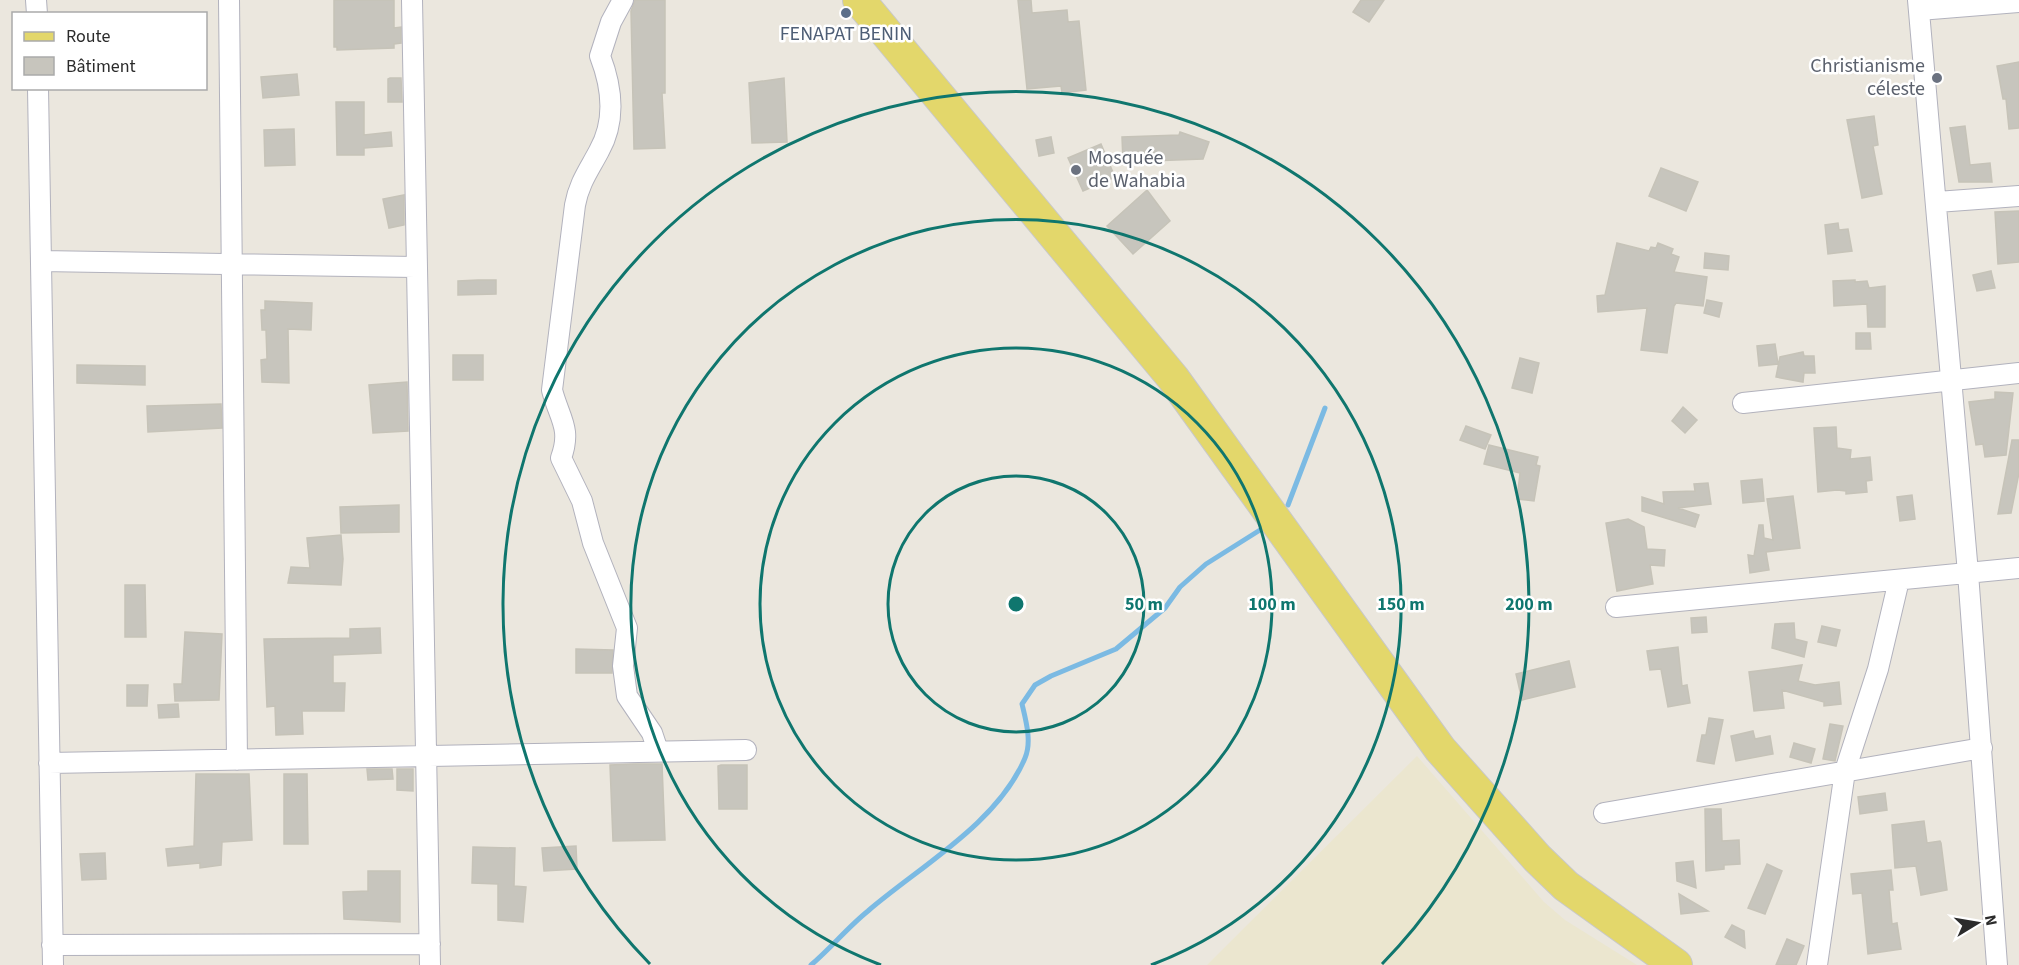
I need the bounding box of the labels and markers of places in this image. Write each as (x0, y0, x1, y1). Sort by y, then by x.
marker: FENAPAT BENIN (839, 6, 853, 20)
place label: FENAPAT BENIN (780, 20, 912, 48)
place label: Christianisme céleste (1810, 52, 1925, 103)
marker: Christianisme céleste (1930, 71, 1944, 85)
place label: Mosquée de Wahabia (1088, 144, 1186, 195)
marker: Mosquée de Wahabia (1069, 163, 1083, 177)
centre of rings (1006, 594, 1026, 614)

